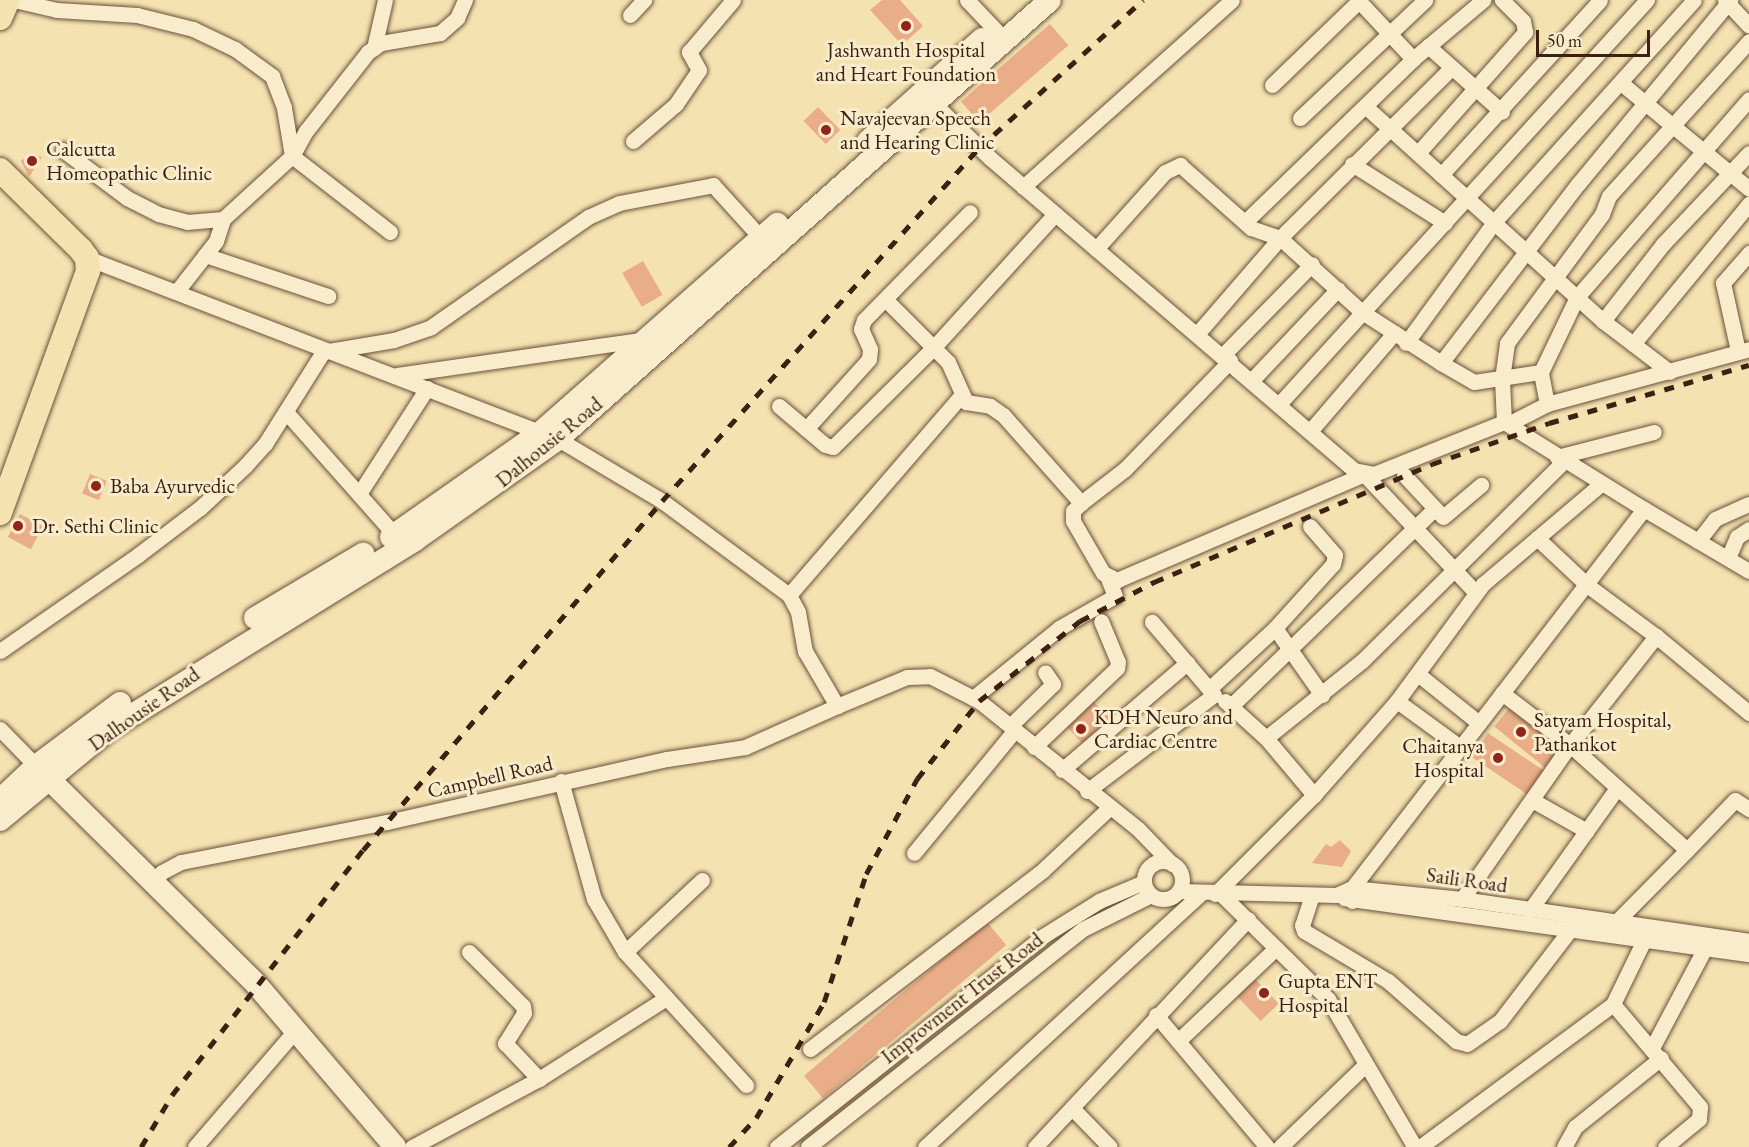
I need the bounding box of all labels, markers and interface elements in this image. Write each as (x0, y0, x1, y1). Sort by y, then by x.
marker: Jashwanth Hospital and Heart Foundation (897, 17, 915, 35)
scale bar (1539, 18, 1653, 56)
text: 50 m (1547, 29, 1582, 52)
place label: Jashwanth Hospital and Heart Foundation (816, 37, 996, 87)
place label: Navajeevan Speech and Hearing Clinic (840, 105, 994, 155)
marker: Navajeevan Speech and Hearing Clinic (817, 121, 835, 139)
place label: Calcutta Homeopathic Clinic (46, 136, 212, 186)
marker: Calcutta Homeopathic Clinic (23, 152, 41, 170)
street label: Dalhousie Road (491, 391, 607, 493)
place label: Baba Ayurvedic (110, 473, 235, 499)
marker: Baba Ayurvedic (87, 477, 105, 495)
place label: Dr. Sethi Clinic (32, 513, 158, 539)
marker: Dr. Sethi Clinic (9, 517, 27, 535)
street label: Dalhousie Road (84, 661, 204, 757)
place label: KDH Neuro and Cardiac Centre (1094, 704, 1233, 754)
place label: Satyam Hospital, Pathankot (1534, 707, 1672, 757)
marker: KDH Neuro and Cardiac Centre (1072, 720, 1090, 738)
marker: Satyam Hospital, Pathankot (1512, 723, 1530, 741)
place label: Chaitanya Hospital (1402, 733, 1484, 783)
marker: Chaitanya Hospital (1489, 749, 1507, 767)
street label: Campbell Road (425, 750, 555, 804)
street label: Saili Road (1425, 862, 1509, 898)
street label: Improvment Trust Road (876, 927, 1048, 1069)
place label: Gupta ENT Hospital (1278, 968, 1377, 1018)
marker: Gupta ENT Hospital (1255, 984, 1273, 1002)

